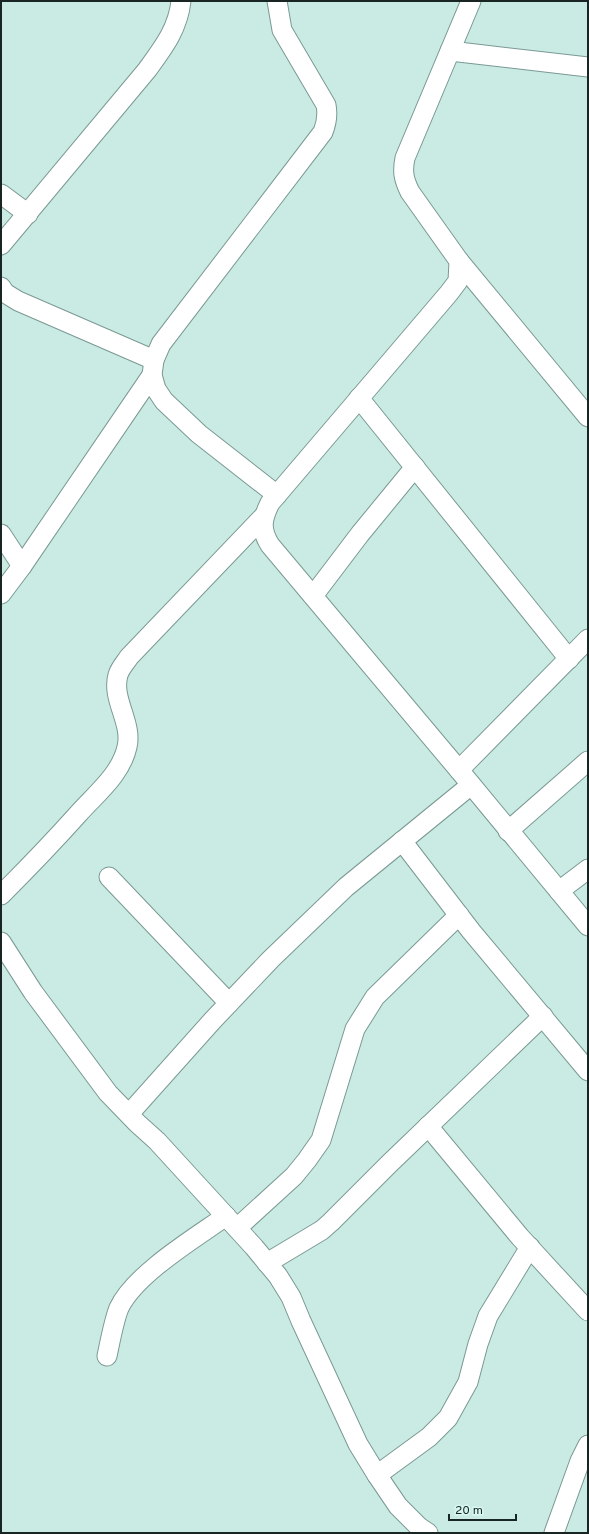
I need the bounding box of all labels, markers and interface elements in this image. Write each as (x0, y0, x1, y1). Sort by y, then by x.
scale bar (449, 1496, 516, 1522)
text: 20 m (455, 1503, 483, 1519)

